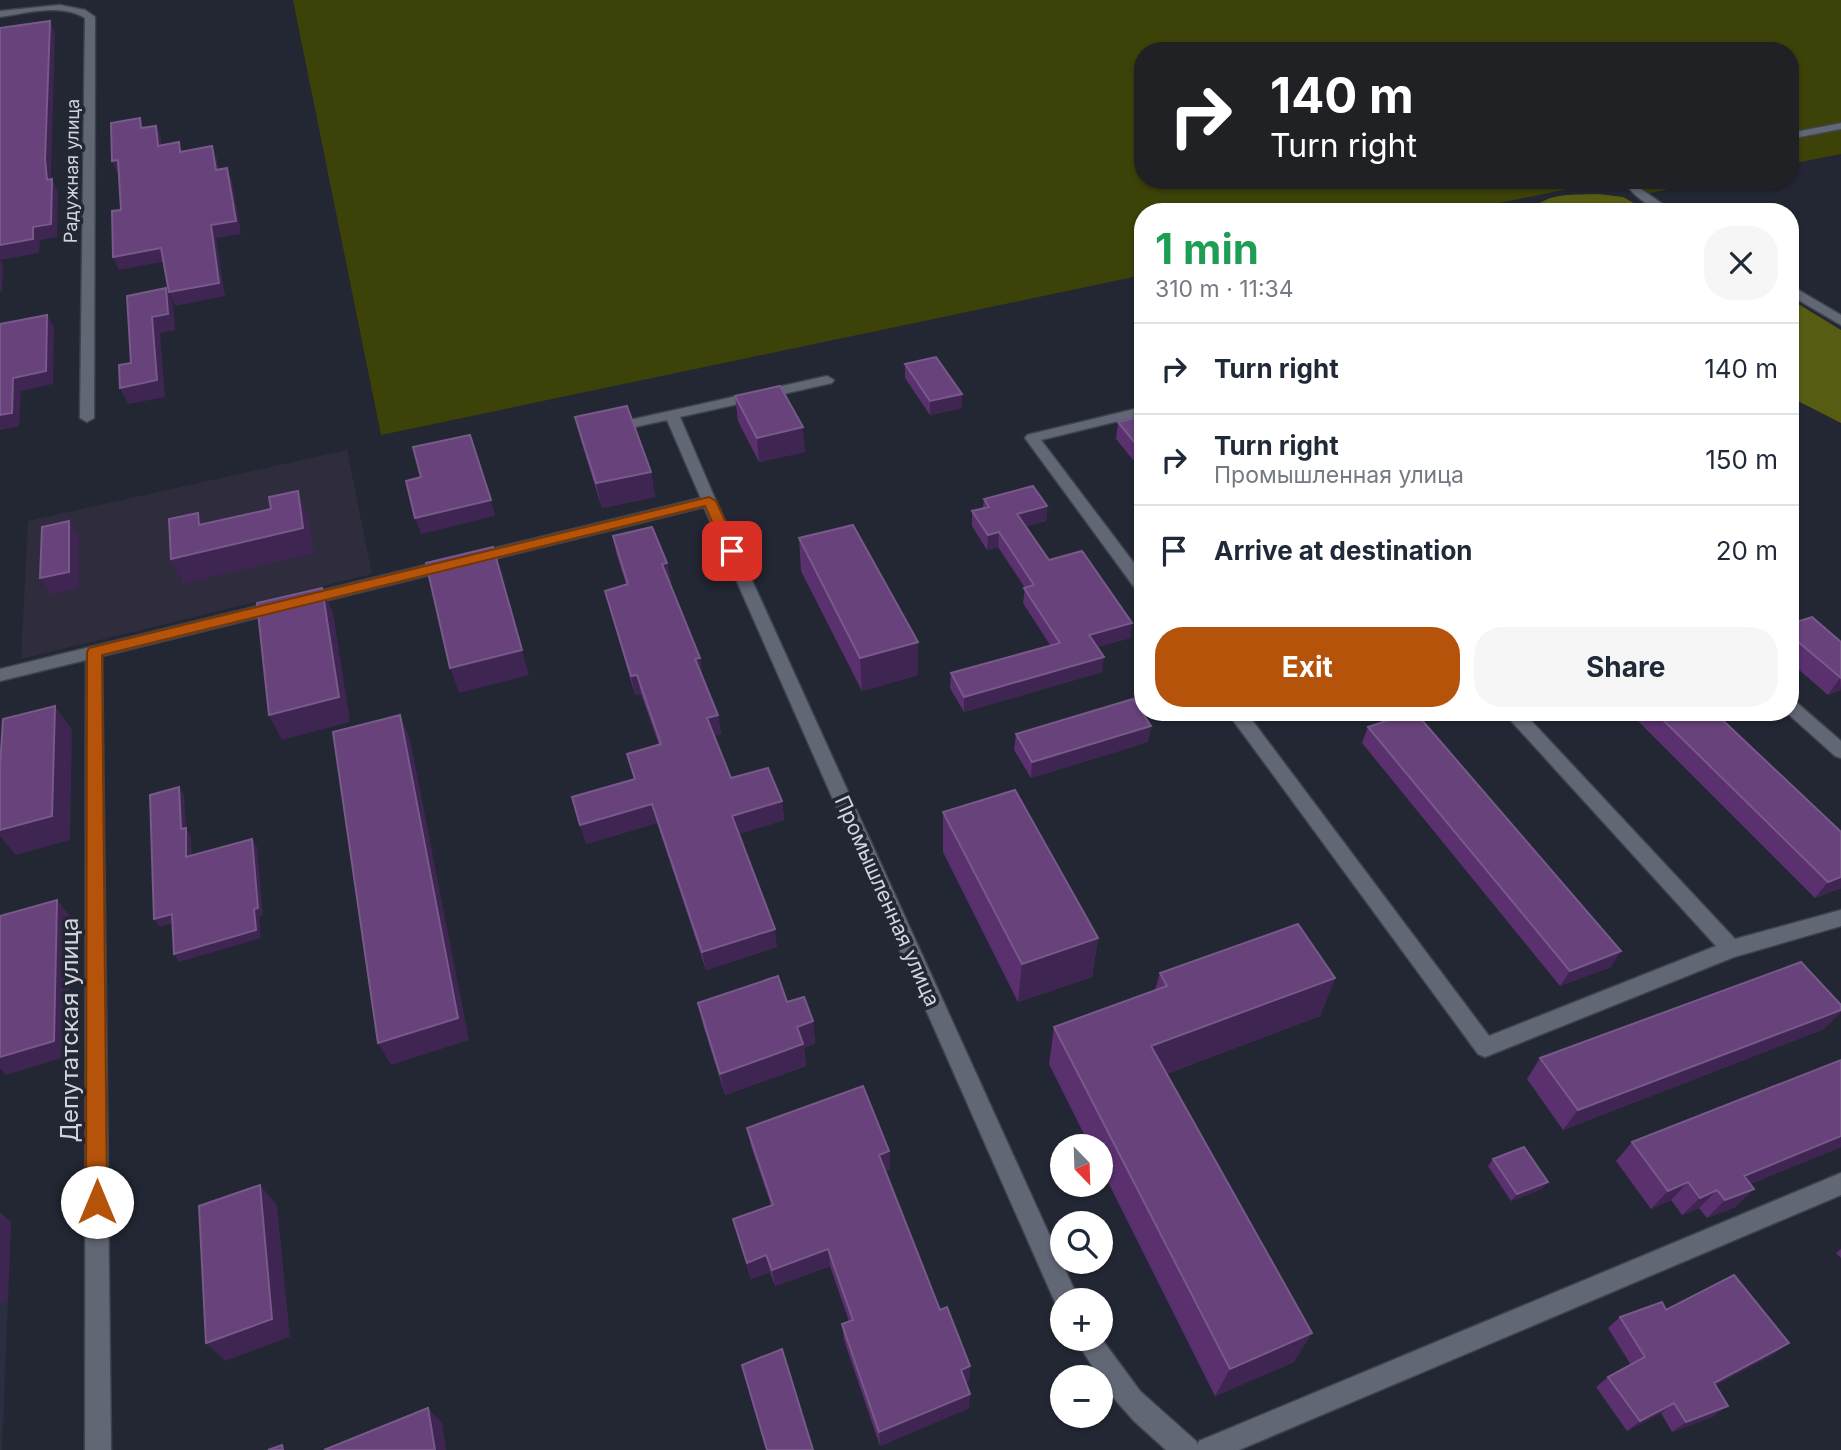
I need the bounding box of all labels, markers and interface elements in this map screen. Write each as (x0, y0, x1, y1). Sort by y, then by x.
text: 140 m (1270, 66, 1414, 125)
icon: right (1155, 70, 1246, 161)
street label: Радужная улица (60, 99, 83, 243)
text: Turn right (1270, 126, 1417, 165)
text: 1 min (1155, 223, 1259, 274)
button: close (1704, 226, 1778, 300)
text: 310 m · 11:34 (1155, 275, 1294, 303)
icon: right (1155, 350, 1193, 388)
text: Turn right (1214, 353, 1339, 384)
text: 140 m (1704, 353, 1778, 384)
text: Turn right (1214, 430, 1339, 461)
icon: right (1155, 441, 1193, 479)
text: 150 m (1705, 444, 1778, 475)
text: Промышленная улица (1214, 461, 1464, 489)
pin (702, 521, 762, 581)
icon: arrive (713, 532, 751, 570)
icon: arrive (1155, 532, 1193, 570)
text: Arrive at destination (1214, 535, 1473, 566)
text: 20 m (1716, 535, 1778, 566)
button: Exit (1155, 627, 1460, 707)
button: Share (1474, 627, 1778, 707)
street label: Промышленная улица (830, 792, 945, 1010)
street label: Депутатская улица (55, 917, 84, 1143)
north arrow (1050, 1134, 1113, 1197)
map controls (1050, 1134, 1113, 1428)
position arrow (60, 1165, 134, 1239)
button: search (1050, 1211, 1113, 1274)
button: + (1050, 1288, 1113, 1351)
button: − (1050, 1365, 1113, 1428)

